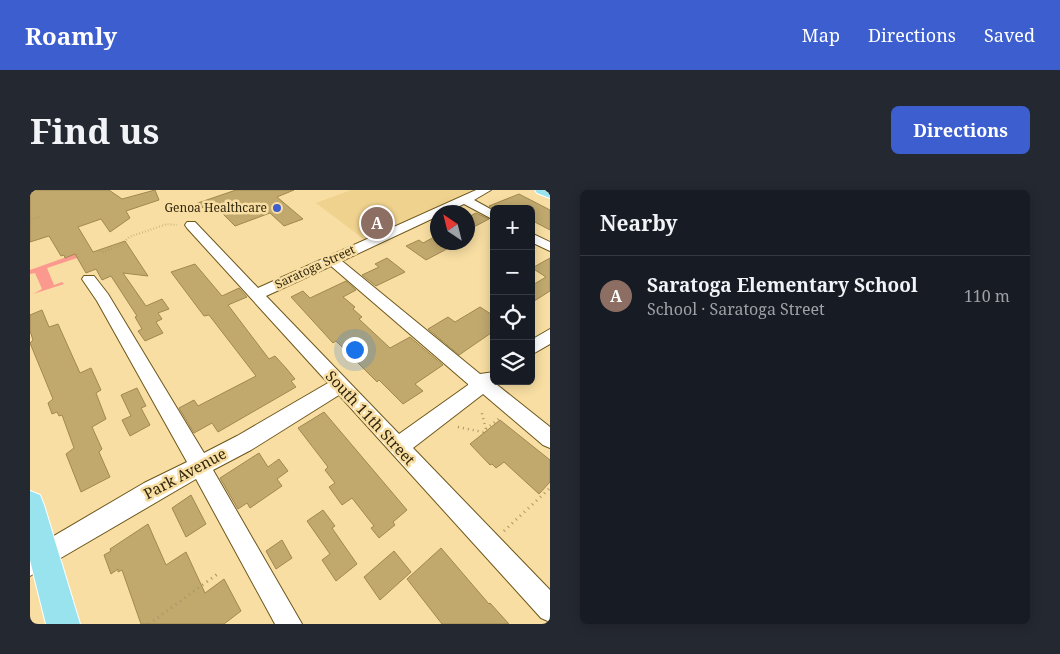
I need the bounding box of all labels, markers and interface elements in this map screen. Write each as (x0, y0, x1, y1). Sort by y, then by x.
text: Roamly (25, 19, 117, 52)
text: Map (802, 23, 840, 47)
text: Directions (868, 23, 956, 47)
text: Saved (984, 23, 1035, 47)
button: Directions (891, 106, 1030, 154)
text: Find us (30, 107, 159, 154)
place label: Genoa Healthcare (164, 199, 267, 216)
marker: Genoa Healthcare (271, 202, 283, 214)
pin: A (361, 204, 393, 242)
north arrow (430, 205, 475, 250)
map controls (490, 205, 535, 385)
button: + (490, 205, 535, 250)
text: Nearby (600, 209, 678, 237)
street label: Saratoga Street (272, 241, 358, 293)
button: − (490, 250, 535, 295)
text: Saratoga Elementary School (647, 272, 918, 298)
text: A (610, 285, 622, 307)
text: 110 m (964, 285, 1010, 307)
button: locate (490, 295, 535, 340)
text: School · Saratoga Street (647, 298, 825, 320)
your location (342, 337, 368, 363)
button: layers (490, 340, 535, 385)
street label: South 11th Street (322, 366, 420, 469)
street label: Park Avenue (140, 443, 229, 503)

